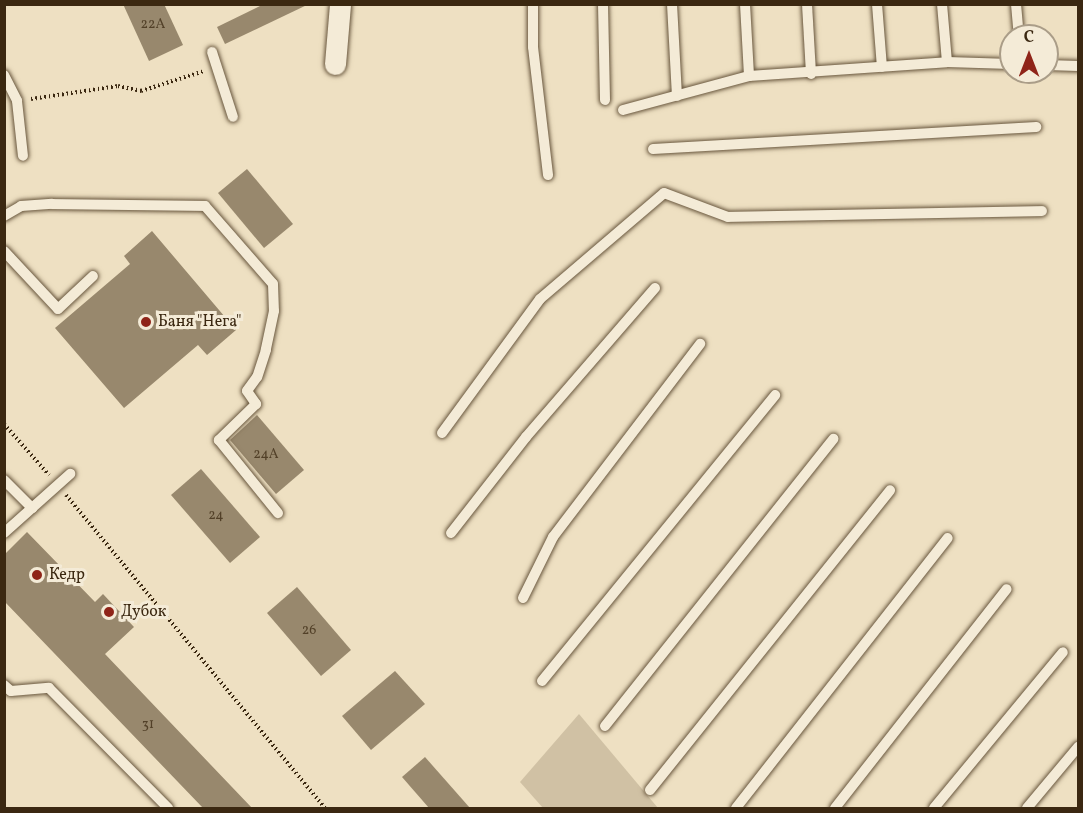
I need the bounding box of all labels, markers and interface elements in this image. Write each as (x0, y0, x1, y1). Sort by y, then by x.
house number: 22А (141, 17, 165, 33)
north arrow (999, 24, 1059, 84)
text: С (1024, 27, 1034, 49)
place label: Баня "Нега" (158, 312, 242, 332)
marker: Баня "Нега" (139, 315, 153, 329)
house number: 24А (253, 447, 279, 463)
house number: 24 (208, 508, 224, 524)
place label: Кедр (49, 565, 85, 585)
marker: Кедр (30, 568, 44, 582)
place label: Дубок (121, 602, 166, 622)
marker: Дубок (102, 605, 116, 619)
house number: 26 (302, 623, 316, 639)
house number: 31 (142, 717, 154, 733)

